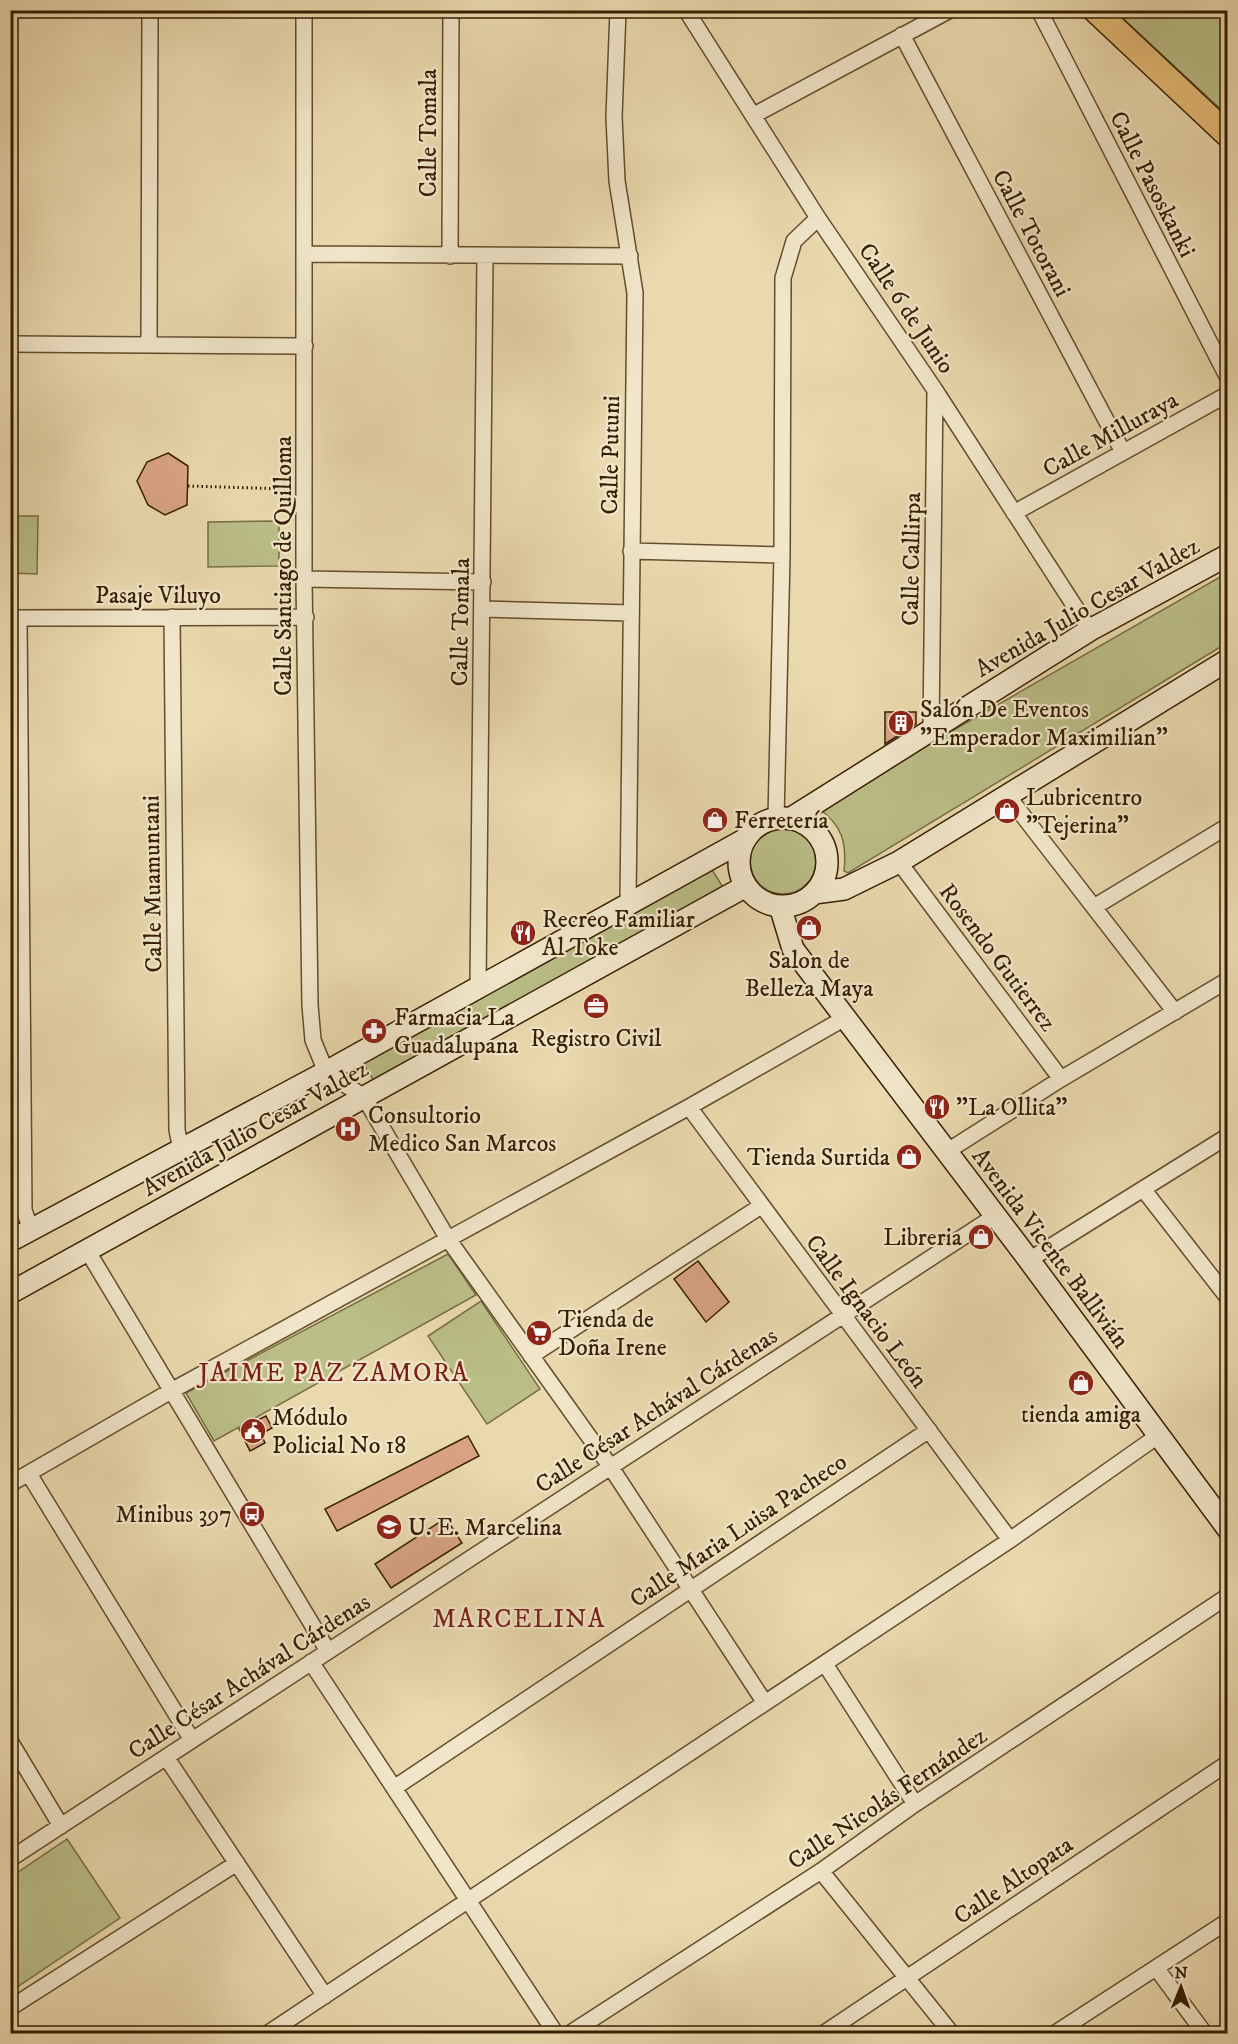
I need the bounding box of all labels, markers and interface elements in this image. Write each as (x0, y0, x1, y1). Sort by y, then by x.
street label: Calle Tomala (414, 68, 444, 197)
street label: Calle Pasoskanki (1102, 106, 1202, 263)
street label: Calle Totorani (985, 165, 1077, 302)
street label: Calle 6 de Junio (851, 237, 961, 380)
street label: Calle Milluraya (1038, 385, 1184, 484)
street label: Calle Putuni (595, 395, 627, 515)
street label: Calle Santiago de Quilloma (269, 435, 299, 696)
street label: Calle Callirpa (896, 491, 928, 626)
street label: Avenida Julio Cesar Valdez (970, 531, 1205, 684)
street label: Calle Tomala (445, 557, 477, 687)
street label: Pasaje Viluyo (95, 581, 221, 611)
place label: Salón De Eventos "Emperador Maximilian" (920, 695, 1168, 753)
building icon: Salón De Eventos "Emperador Maximilian" (886, 708, 916, 738)
place label: Lubricentro "Tejerina" (1026, 783, 1142, 841)
street label: Calle Muamuntani (136, 795, 170, 973)
shop icon: Lubricentro "Tejerina" (992, 796, 1022, 826)
shop icon: Ferretería (700, 805, 730, 835)
place label: Ferretería (734, 806, 830, 836)
street label: Rosendo Gutierrez (932, 878, 1063, 1038)
place label: Recreo Familiar Al Toke (542, 905, 695, 963)
shop icon: Salon de Belleza Maya (794, 913, 824, 943)
restaurant icon: Recreo Familiar Al Toke (508, 918, 538, 948)
place label: Salon de Belleza Maya (745, 946, 874, 1004)
office icon: Registro Civil (581, 991, 611, 1021)
place label: Farmacia La Guadalupana (394, 1003, 519, 1061)
pharmacy icon: Farmacia La Guadalupana (359, 1016, 389, 1046)
place label: Registro Civil (530, 1024, 662, 1054)
street label: Avenida Julio Cesar Valdez (137, 1054, 374, 1204)
restaurant icon: "La Ollita" (922, 1092, 952, 1122)
place label: "La Ollita" (956, 1093, 1068, 1123)
place label: Consultorio Medico San Marcos (368, 1101, 556, 1159)
hospital icon: Consultorio Medico San Marcos (333, 1114, 363, 1144)
shop icon: Tienda Surtida (894, 1142, 924, 1172)
street label: Avenida Vicente Ballivián (965, 1142, 1136, 1355)
place label: Tienda Surtida (747, 1143, 891, 1173)
shop icon: Libreria (966, 1222, 996, 1252)
place label: Libreria (883, 1223, 963, 1253)
street label: Calle Ignacio León (799, 1229, 934, 1395)
place label: Tienda de Doña Irene (558, 1305, 667, 1363)
supermarket icon: Tienda de Doña Irene (524, 1318, 554, 1348)
street label: Calle César Achával Cárdenas (530, 1321, 783, 1500)
district label: JAIME PAZ ZAMORA (196, 1357, 470, 1390)
shop icon: tienda amiga (1066, 1368, 1096, 1398)
place label: tienda amiga (1021, 1400, 1142, 1430)
place label: Módulo Policial No 18 (272, 1403, 406, 1461)
public building icon: Módulo Policial No 18 (238, 1416, 268, 1446)
street label: Calle Maria Luisa Pacheco (624, 1447, 853, 1615)
bus stop icon: Minibus 397 (237, 1499, 267, 1529)
place label: Minibus 397 (116, 1500, 232, 1530)
school or university icon: U. E. Marcelina (374, 1512, 404, 1542)
place label: U. E. Marcelina (408, 1513, 563, 1543)
street label: Calle César Achával Cárdenas (123, 1587, 376, 1766)
district label: MARCELINA (432, 1603, 606, 1636)
street label: Calle Nicolás Fernández (782, 1721, 993, 1877)
street label: Calle Altopata (948, 1830, 1080, 1932)
north arrow (1151, 1957, 1211, 2017)
text: N (1175, 1963, 1188, 1983)

